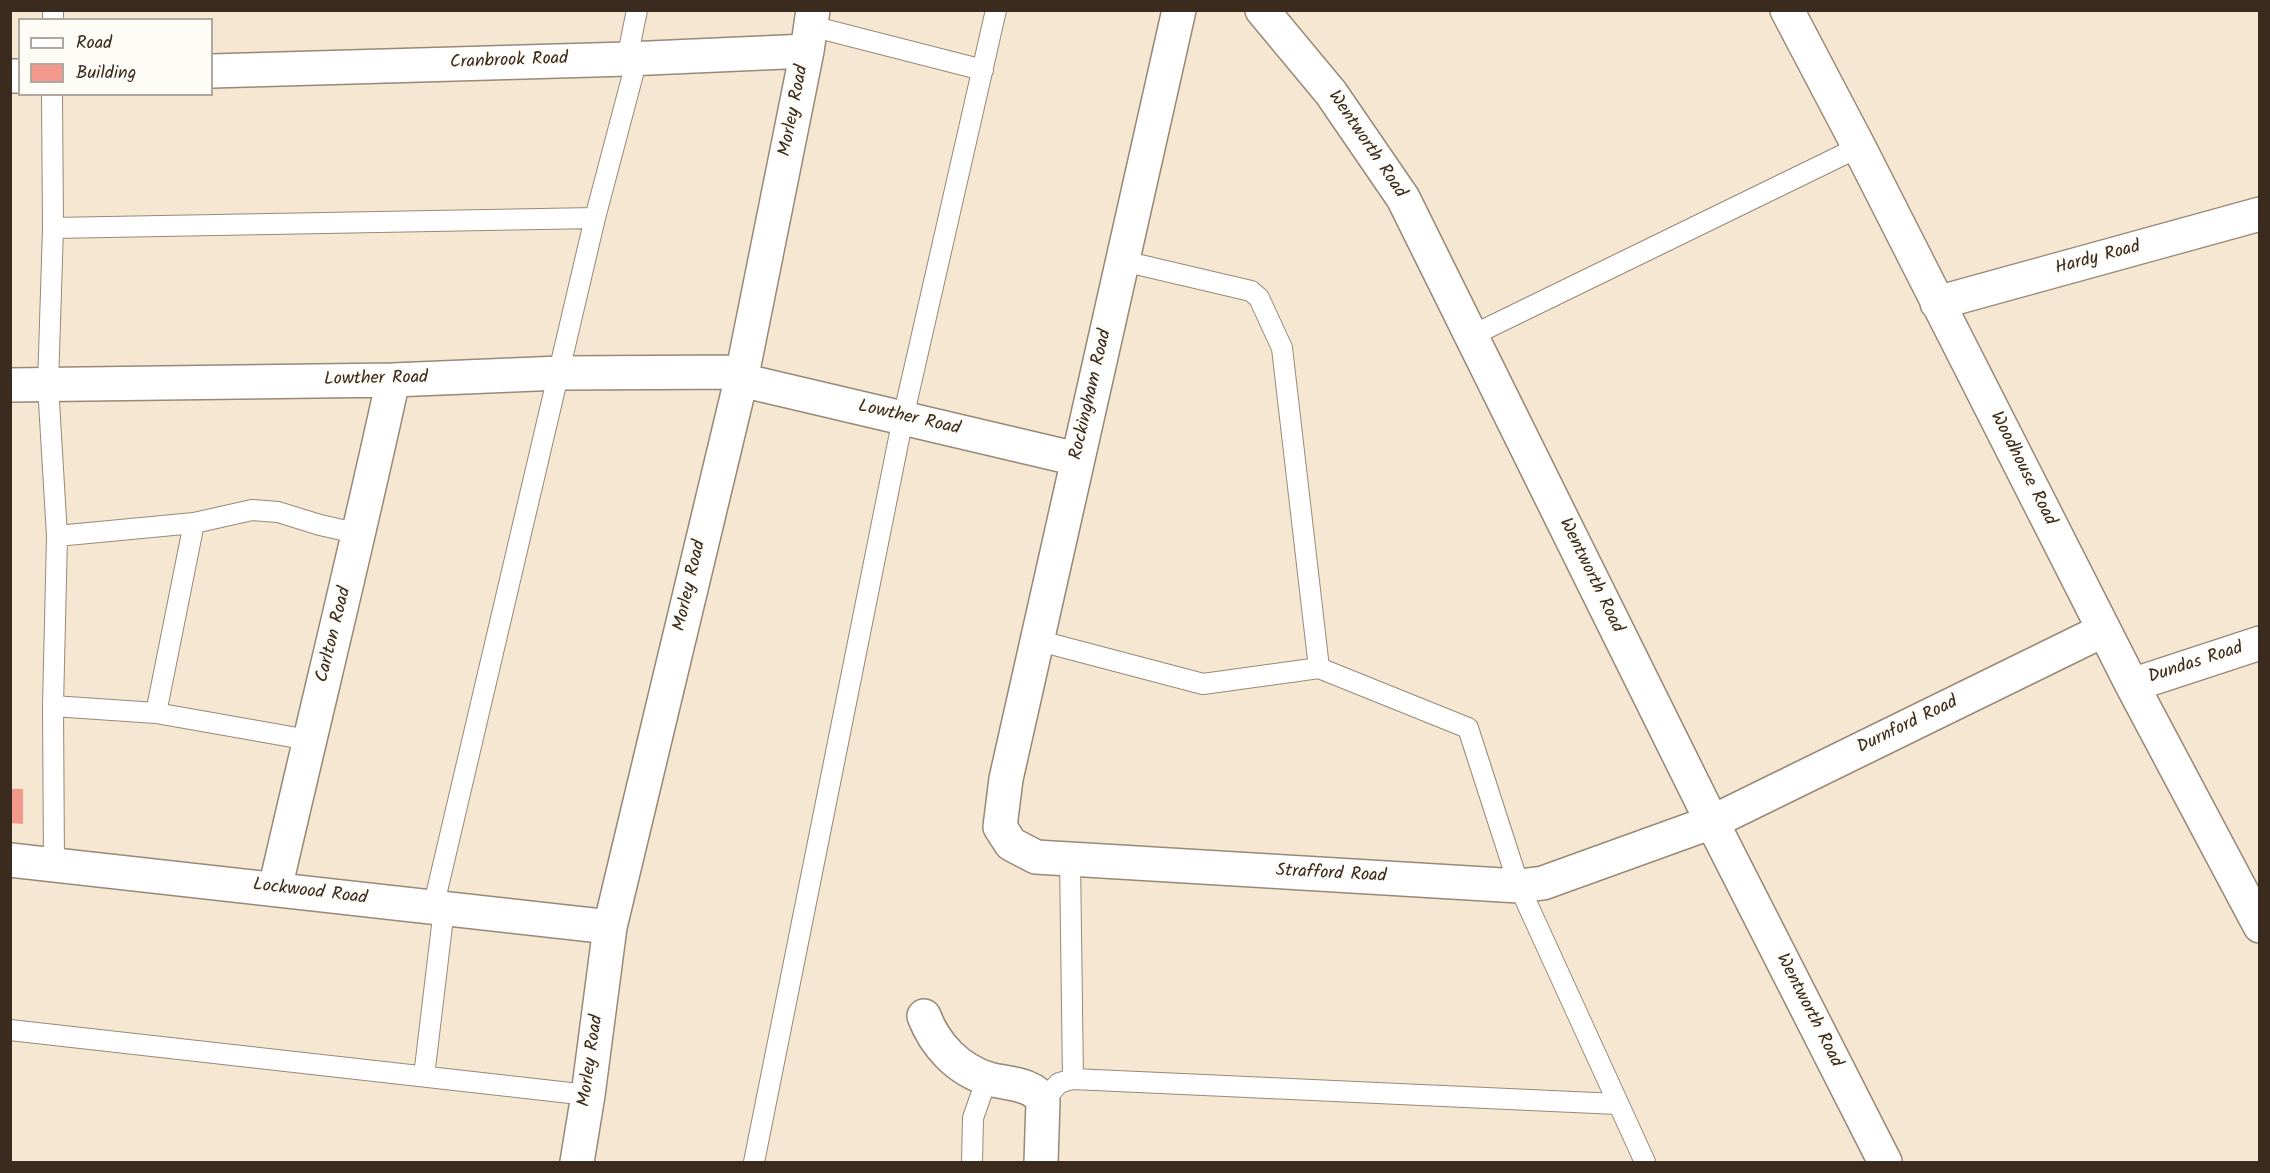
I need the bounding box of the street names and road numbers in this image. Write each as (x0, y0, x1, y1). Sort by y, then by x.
street label: Cranbrook Road (450, 49, 568, 75)
street label: Morley Road (776, 64, 814, 158)
street label: Wentworth Road (1322, 87, 1410, 203)
street label: Hardy Road (2053, 237, 2143, 281)
street label: Rockingham Road (1066, 328, 1118, 462)
street label: Lowther Road (324, 368, 428, 392)
street label: Lowther Road (856, 397, 962, 441)
street label: Woodhouse Road (1984, 408, 2060, 530)
street label: Wentworth Road (1553, 515, 1627, 637)
street label: Morley Road (670, 538, 712, 634)
street label: Carlton Road (313, 585, 357, 685)
street label: Dundas Road (2146, 639, 2246, 689)
street label: Durnford Road (1854, 692, 1962, 760)
street label: Strafford Road (1275, 861, 1387, 889)
street label: Lockwood Road (252, 875, 368, 911)
street label: Wentworth Road (1770, 950, 1846, 1072)
street label: Morley Road (575, 1014, 609, 1108)

